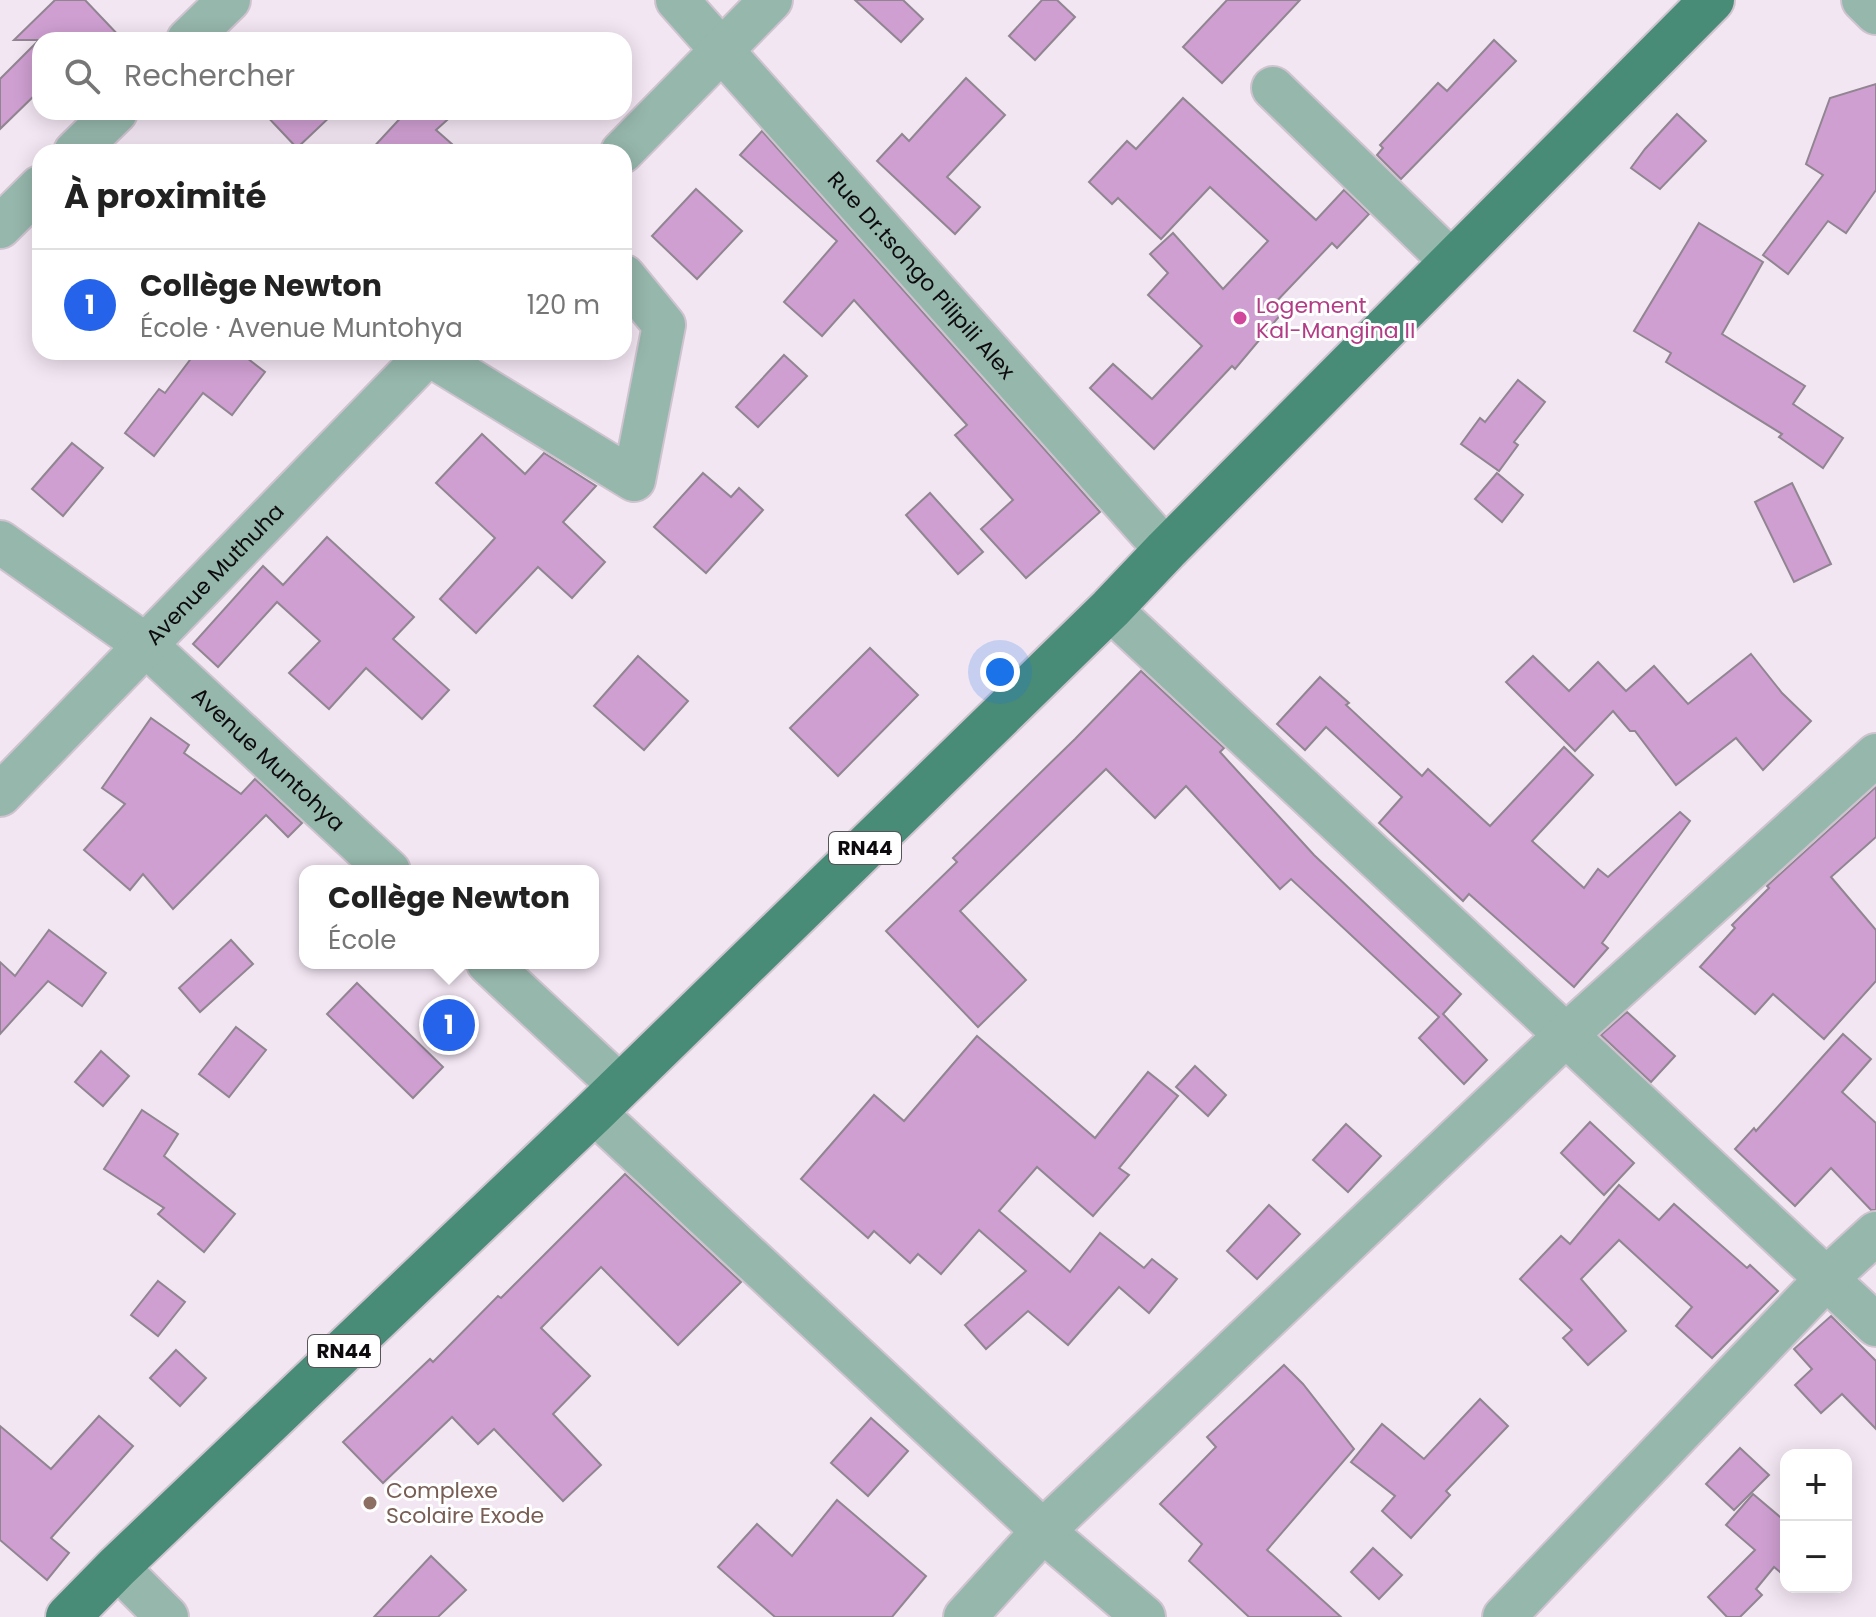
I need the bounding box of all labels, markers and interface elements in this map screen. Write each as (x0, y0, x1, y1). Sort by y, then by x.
search box (32, 32, 632, 120)
icon: search (60, 54, 104, 98)
text: Rechercher (124, 54, 295, 97)
street label: Rue Dr.tsongo Pilipili Alex (820, 165, 1022, 386)
text: À proximité (64, 172, 266, 220)
text: Collège Newton (140, 264, 382, 307)
text: 1 (85, 287, 95, 323)
text: 120 m (527, 287, 600, 323)
place label: Logement Kal-Mangina II (1256, 290, 1415, 346)
marker: Logement Kal-Mangina II (1231, 309, 1249, 327)
text: École · Avenue Muntohya (140, 310, 463, 346)
street label: Avenue Muthuha (139, 497, 291, 652)
your location (980, 652, 1020, 692)
street label: Avenue Muntohya (185, 680, 352, 838)
road number: RN44 (829, 832, 901, 864)
popup (299, 865, 599, 969)
text: Collège Newton (328, 876, 570, 919)
text: École (328, 922, 396, 958)
pin: 1 (423, 995, 475, 1055)
road number: RN44 (308, 1335, 380, 1367)
map controls (1780, 1449, 1852, 1593)
button: + (1780, 1449, 1852, 1521)
place label: Complexe Scolaire Exode (386, 1475, 544, 1531)
marker: Complexe Scolaire Exode (361, 1494, 379, 1512)
button: − (1780, 1521, 1852, 1593)

